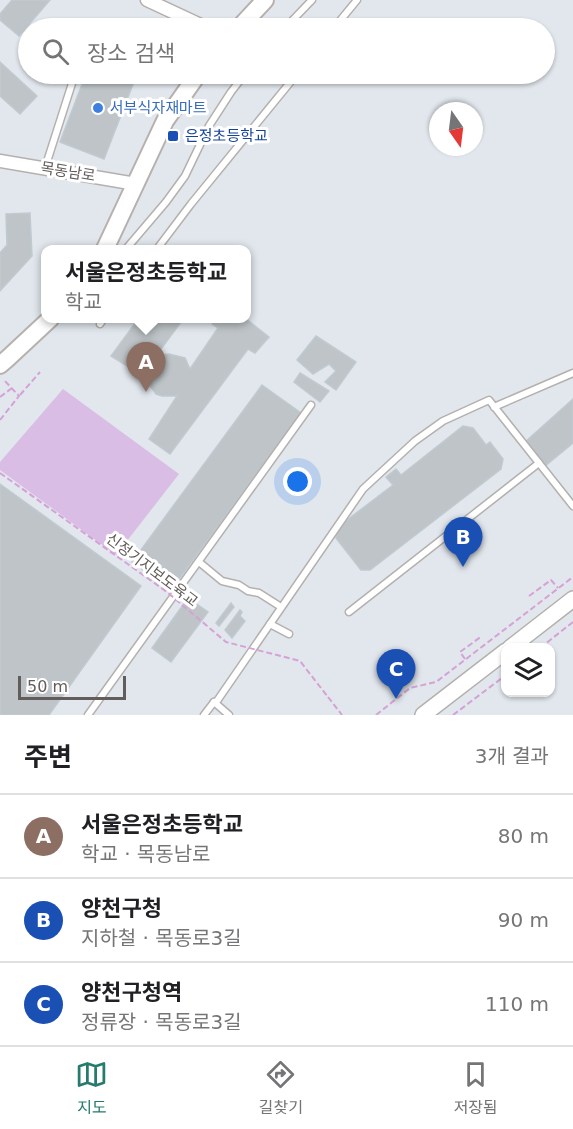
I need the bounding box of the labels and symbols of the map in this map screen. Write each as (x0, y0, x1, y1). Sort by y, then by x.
place label: 서부식자재마트 (110, 99, 207, 117)
marker: 서부식자재마트 (91, 101, 105, 115)
north arrow (429, 102, 483, 156)
place label: 은정초등학교 (185, 127, 268, 145)
marker: 은정초등학교 (166, 129, 180, 143)
street label: 목동남로 (39, 159, 97, 185)
pin: A (126, 342, 166, 392)
your location (283, 467, 312, 496)
pin: B (444, 518, 482, 567)
street label: 신정기지보도육교 (102, 530, 202, 610)
pin: C (376, 650, 416, 699)
scale bar (18, 673, 126, 700)

